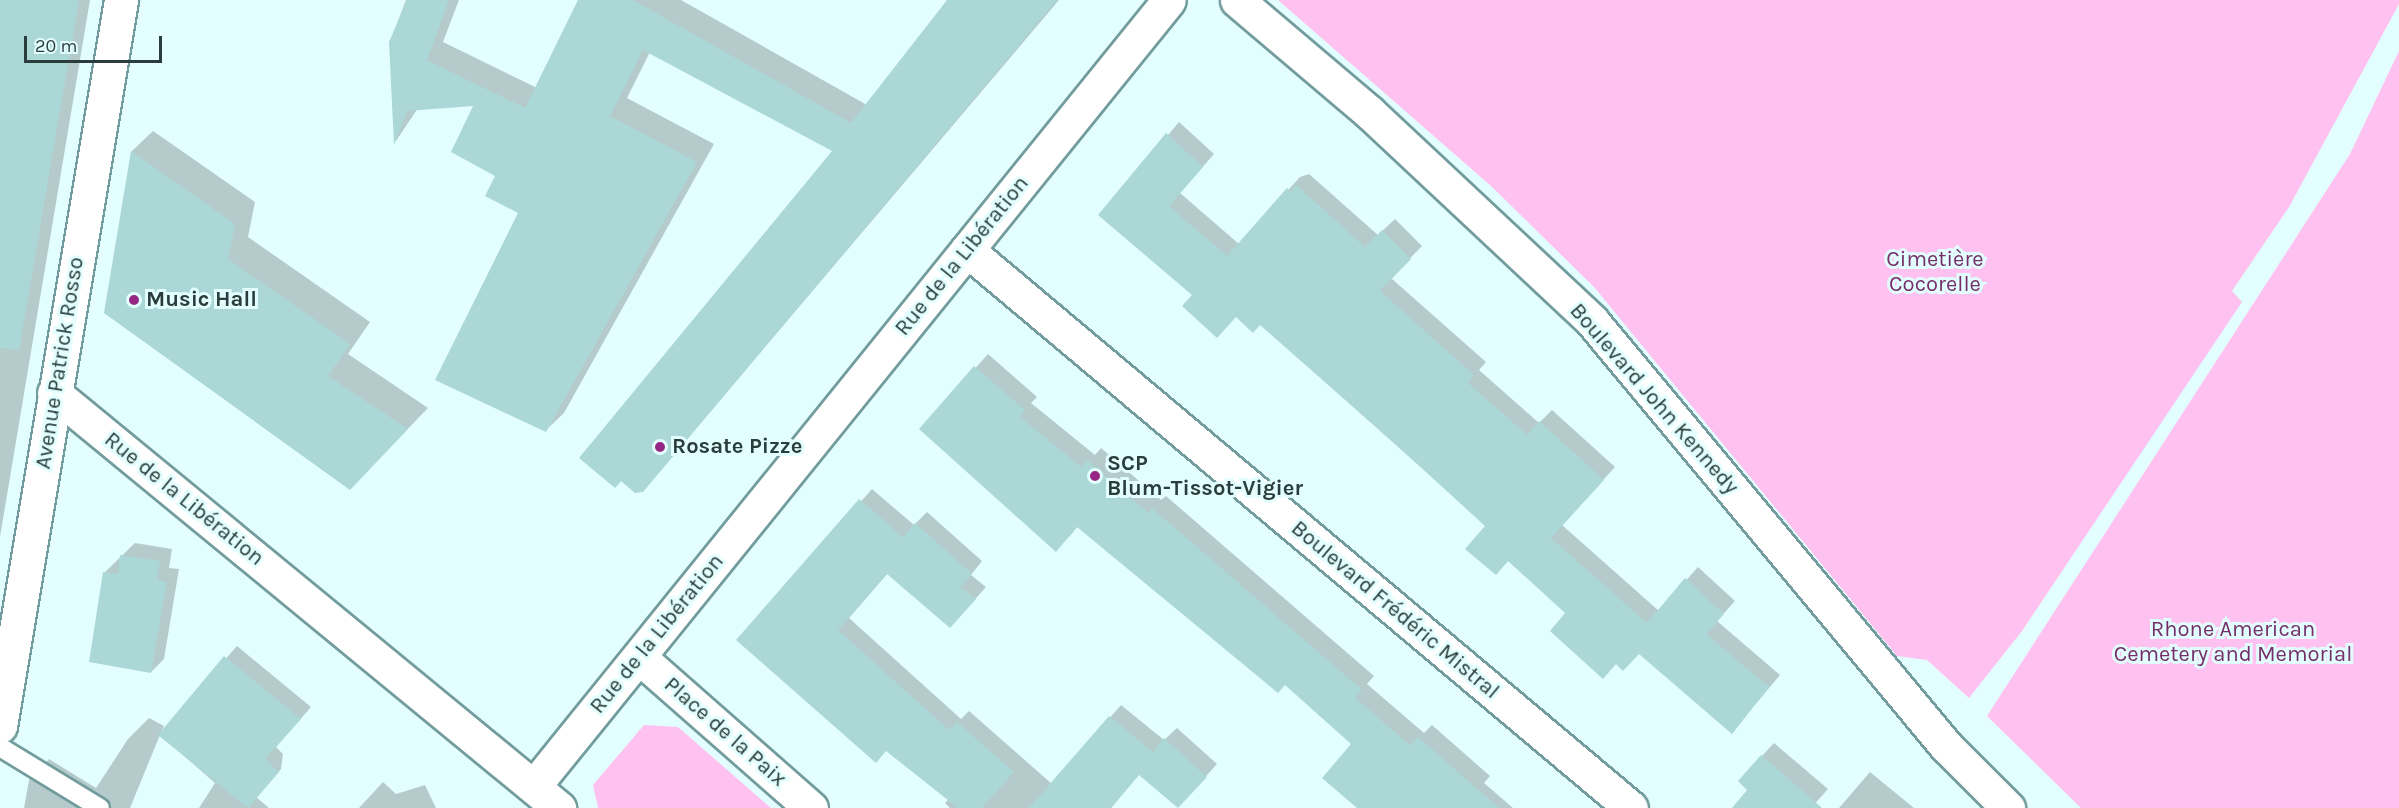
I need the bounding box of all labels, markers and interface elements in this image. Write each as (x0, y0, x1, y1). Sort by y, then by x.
scale bar (27, 24, 165, 62)
text: 20 m (35, 35, 77, 57)
street label: Rue de la Libération (890, 171, 1034, 341)
park label: Cimetière Cocorelle (1886, 246, 1984, 298)
street label: Avenue Patrick Rosso (30, 255, 90, 471)
place label: Music Hall (146, 287, 257, 313)
marker: Music Hall (127, 293, 141, 307)
street label: Boulevard John Kennedy (1564, 298, 1744, 500)
street label: Rue de la Libération (99, 427, 269, 571)
place label: Rosate Pizze (672, 434, 802, 460)
marker: Rosate Pizze (653, 440, 667, 454)
place label: SCP Blum-Tissot-Vigier (1107, 450, 1303, 502)
marker: SCP Blum-Tissot-Vigier (1088, 469, 1102, 483)
street label: Boulevard Frédéric Mistral (1286, 515, 1504, 705)
street label: Rue de la Libération (585, 549, 729, 719)
park label: Rhone American Cemetery and Memorial (2114, 616, 2352, 668)
street label: Place de la Paix (658, 672, 792, 792)

